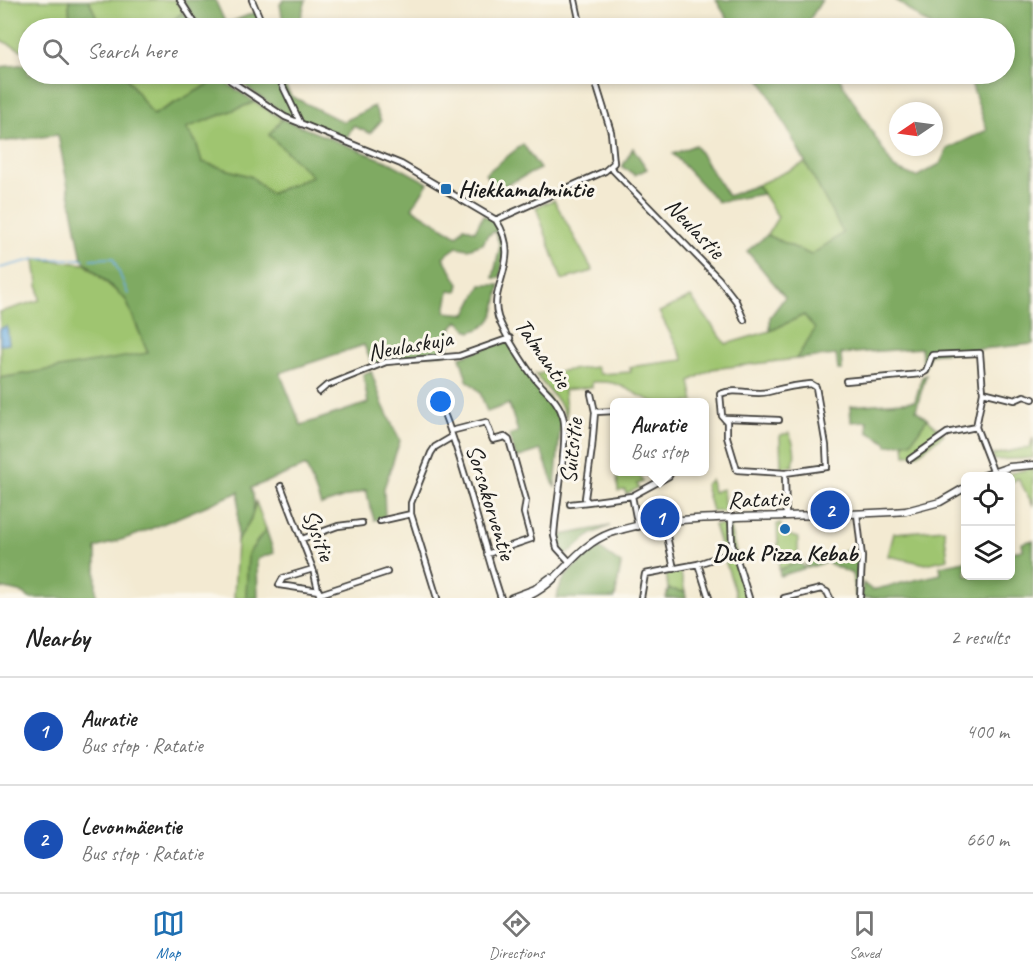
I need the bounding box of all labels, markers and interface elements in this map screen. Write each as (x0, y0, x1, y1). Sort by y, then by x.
search box (18, 18, 1015, 84)
icon: search (39, 35, 72, 68)
text: Search here (87, 37, 177, 65)
north arrow (889, 102, 943, 156)
place label: Hiekkamalmintie (458, 174, 594, 204)
marker: Hiekkamalmintie (439, 182, 453, 196)
street label: Neulastie (659, 191, 733, 266)
street label: Talmantie (508, 312, 579, 396)
street label: Neulaskuja (365, 323, 456, 367)
your location (426, 387, 455, 416)
popup (610, 398, 709, 476)
text: Auratie (631, 411, 686, 439)
street label: Suitsitie (553, 415, 590, 485)
text: Bus stop (631, 439, 688, 464)
street label: Sorsakorventie (459, 441, 523, 565)
map controls (961, 472, 1015, 580)
button: locate (961, 472, 1015, 526)
street label: Ratatie (727, 483, 791, 515)
pin: 2 (810, 488, 850, 532)
pin: 1 (640, 496, 680, 540)
street label: Sysitie (296, 505, 343, 567)
marker: Duck Pizza Kebab (778, 522, 792, 536)
button: layers (961, 526, 1015, 580)
place label: Duck Pizza Kebab (713, 538, 860, 568)
text: Nearby (24, 621, 89, 654)
text: 2 results (950, 625, 1009, 650)
text: Auratie (81, 705, 136, 733)
text: 1 (39, 719, 48, 744)
text: 400 m (966, 719, 1009, 744)
text: Bus stop · Ratatie (81, 733, 203, 758)
text: Levonmäentie (81, 813, 182, 841)
text: 2 (39, 827, 48, 852)
text: 660 m (966, 827, 1009, 852)
text: Bus stop · Ratatie (81, 841, 203, 866)
tab: Map (152, 907, 185, 963)
tab: Directions (489, 907, 544, 963)
tab: Saved (848, 907, 881, 963)

